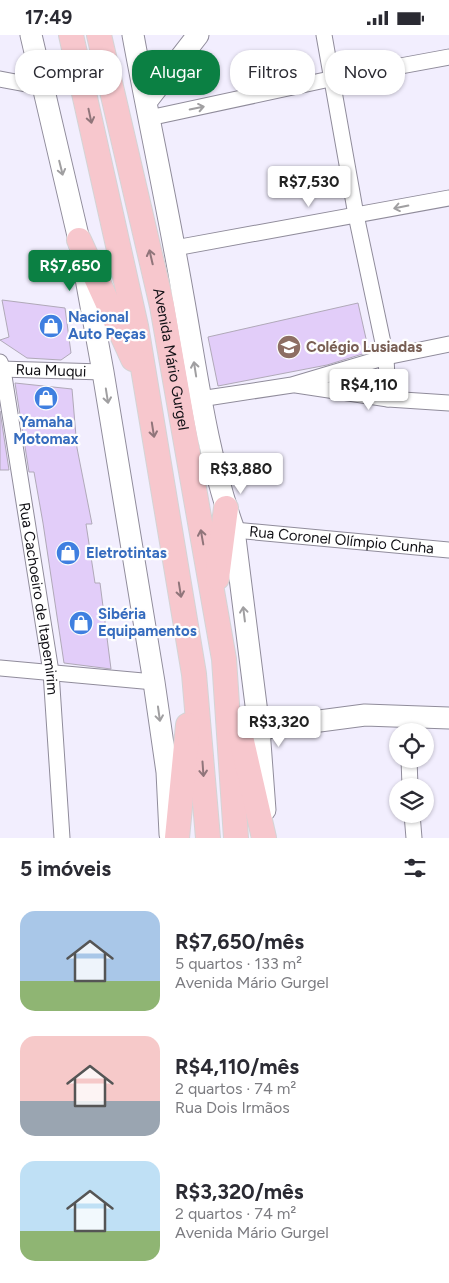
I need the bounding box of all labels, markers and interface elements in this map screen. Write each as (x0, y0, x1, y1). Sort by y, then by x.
text: 17:49 (25, 6, 72, 29)
chip: Comprar (15, 50, 122, 95)
chip: Alugar (132, 50, 220, 95)
chip: Filtros (230, 50, 315, 95)
chip: Novo (325, 50, 405, 95)
one-way arrow (189, 103, 205, 112)
one-way arrow (86, 108, 95, 124)
one-way arrow (57, 159, 66, 175)
pin: R$7,530 (263, 165, 355, 208)
text: R$7,530 (279, 172, 339, 191)
one-way arrow (393, 202, 409, 212)
pin: R$7,650 (24, 249, 116, 292)
one-way arrow (146, 249, 155, 265)
text: R$7,650 (39, 256, 101, 275)
street label: Avenida Mário Gurgel (149, 286, 193, 432)
place label: Nacional Auto Peças (68, 308, 146, 343)
shop icon: Nacional Auto Peças (38, 313, 64, 339)
school or university icon: Colégio Lusiadas (276, 334, 302, 360)
place label: Colégio Lusiadas (306, 338, 422, 356)
street label: Rua Muqui (15, 360, 87, 381)
one-way arrow (190, 361, 200, 377)
pin: R$4,110 (323, 369, 415, 411)
text: R$4,110 (340, 375, 398, 394)
shop icon: Yamaha Motomax (33, 385, 59, 411)
one-way arrow (102, 387, 112, 403)
place label: Yamaha Motomax (13, 413, 79, 448)
one-way arrow (149, 422, 159, 438)
pin: R$3,880 (195, 453, 287, 495)
text: R$3,880 (210, 459, 272, 478)
street label: Rua Cachoeiro de Itapemirim (15, 501, 62, 696)
street label: Rua Coronel Olímpio Cunha (248, 522, 435, 558)
one-way arrow (197, 529, 207, 545)
shop icon: Eletrotintas (55, 540, 81, 566)
place label: Eletrotintas (86, 544, 167, 562)
one-way arrow (175, 582, 185, 598)
place label: Sibéria Equipamentos (98, 605, 197, 640)
one-way arrow (239, 606, 249, 622)
shop icon: Sibéria Equipamentos (68, 610, 94, 636)
pin: R$3,320 (233, 705, 325, 748)
one-way arrow (154, 706, 164, 722)
text: R$3,320 (249, 712, 309, 731)
map controls (389, 723, 434, 823)
button: locate (389, 723, 434, 768)
one-way arrow (198, 761, 207, 777)
button: layers (389, 778, 434, 823)
icon: filters (401, 854, 429, 882)
text: 5 imóveis (20, 856, 111, 881)
text: R$7,650/mês (175, 929, 304, 954)
icon: home (60, 931, 120, 991)
text: 5 quartos · 133 m² (175, 954, 302, 973)
text: Avenida Mário Gurgel (175, 973, 329, 992)
text: R$4,110/mês (175, 1054, 299, 1079)
icon: home (60, 1056, 120, 1116)
text: 2 quartos · 74 m² (175, 1079, 296, 1098)
text: Rua Dois Irmãos (175, 1098, 290, 1117)
text: R$3,320/mês (175, 1179, 304, 1204)
icon: home (60, 1181, 120, 1241)
text: 2 quartos · 74 m² (175, 1204, 296, 1223)
text: Avenida Mário Gurgel (175, 1223, 329, 1242)

